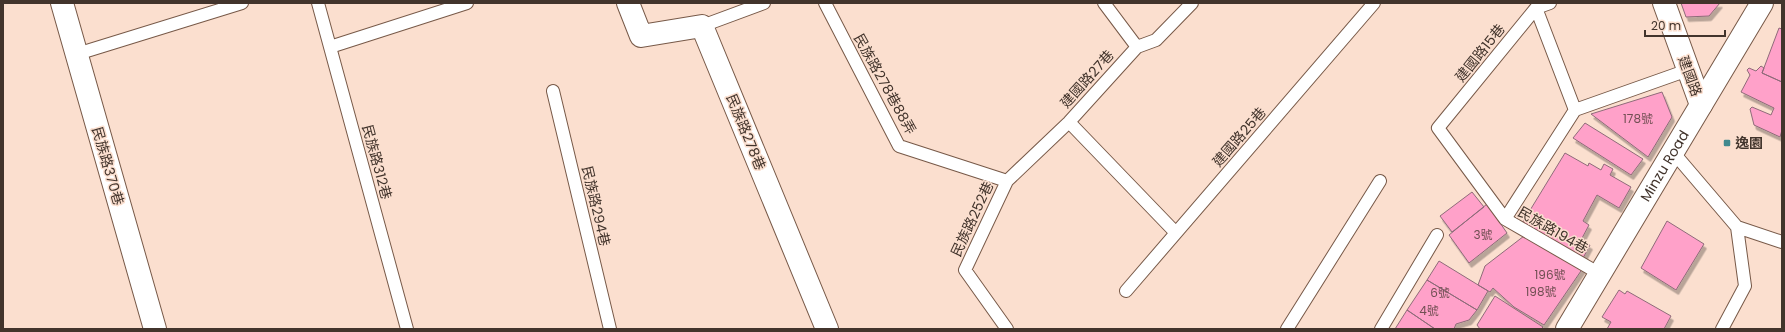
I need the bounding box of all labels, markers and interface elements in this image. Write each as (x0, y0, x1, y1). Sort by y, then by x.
scale bar (1645, 12, 1725, 38)
text: 20 m (1651, 17, 1681, 34)
street label: 建國路15巷 (1450, 20, 1510, 86)
street label: 民族路278巷88弄 (849, 30, 921, 138)
street label: 建國路27巷 (1056, 46, 1118, 112)
street label: 建國路 (1673, 53, 1707, 99)
street label: 民族路278巷 (722, 91, 770, 173)
street label: 建國路25巷 (1208, 103, 1270, 171)
house number: 178號 (1623, 110, 1653, 127)
street label: 民族路312巷 (357, 122, 397, 202)
street label: 民族路370巷 (87, 124, 129, 208)
street label: Minzu Road (1635, 126, 1694, 205)
place label: 逸園 (1735, 133, 1763, 153)
marker: 逸園 (1722, 138, 1732, 148)
street label: 民族路294巷 (577, 164, 615, 248)
street label: 民族路252巷 (946, 178, 998, 260)
street label: 民族路194巷 (1514, 202, 1592, 258)
house number: 3號 (1473, 226, 1493, 243)
house number: 196號 (1534, 266, 1566, 283)
house number: 198號 (1526, 283, 1556, 300)
house number: 6號 (1430, 284, 1450, 301)
house number: 4號 (1419, 302, 1439, 319)

